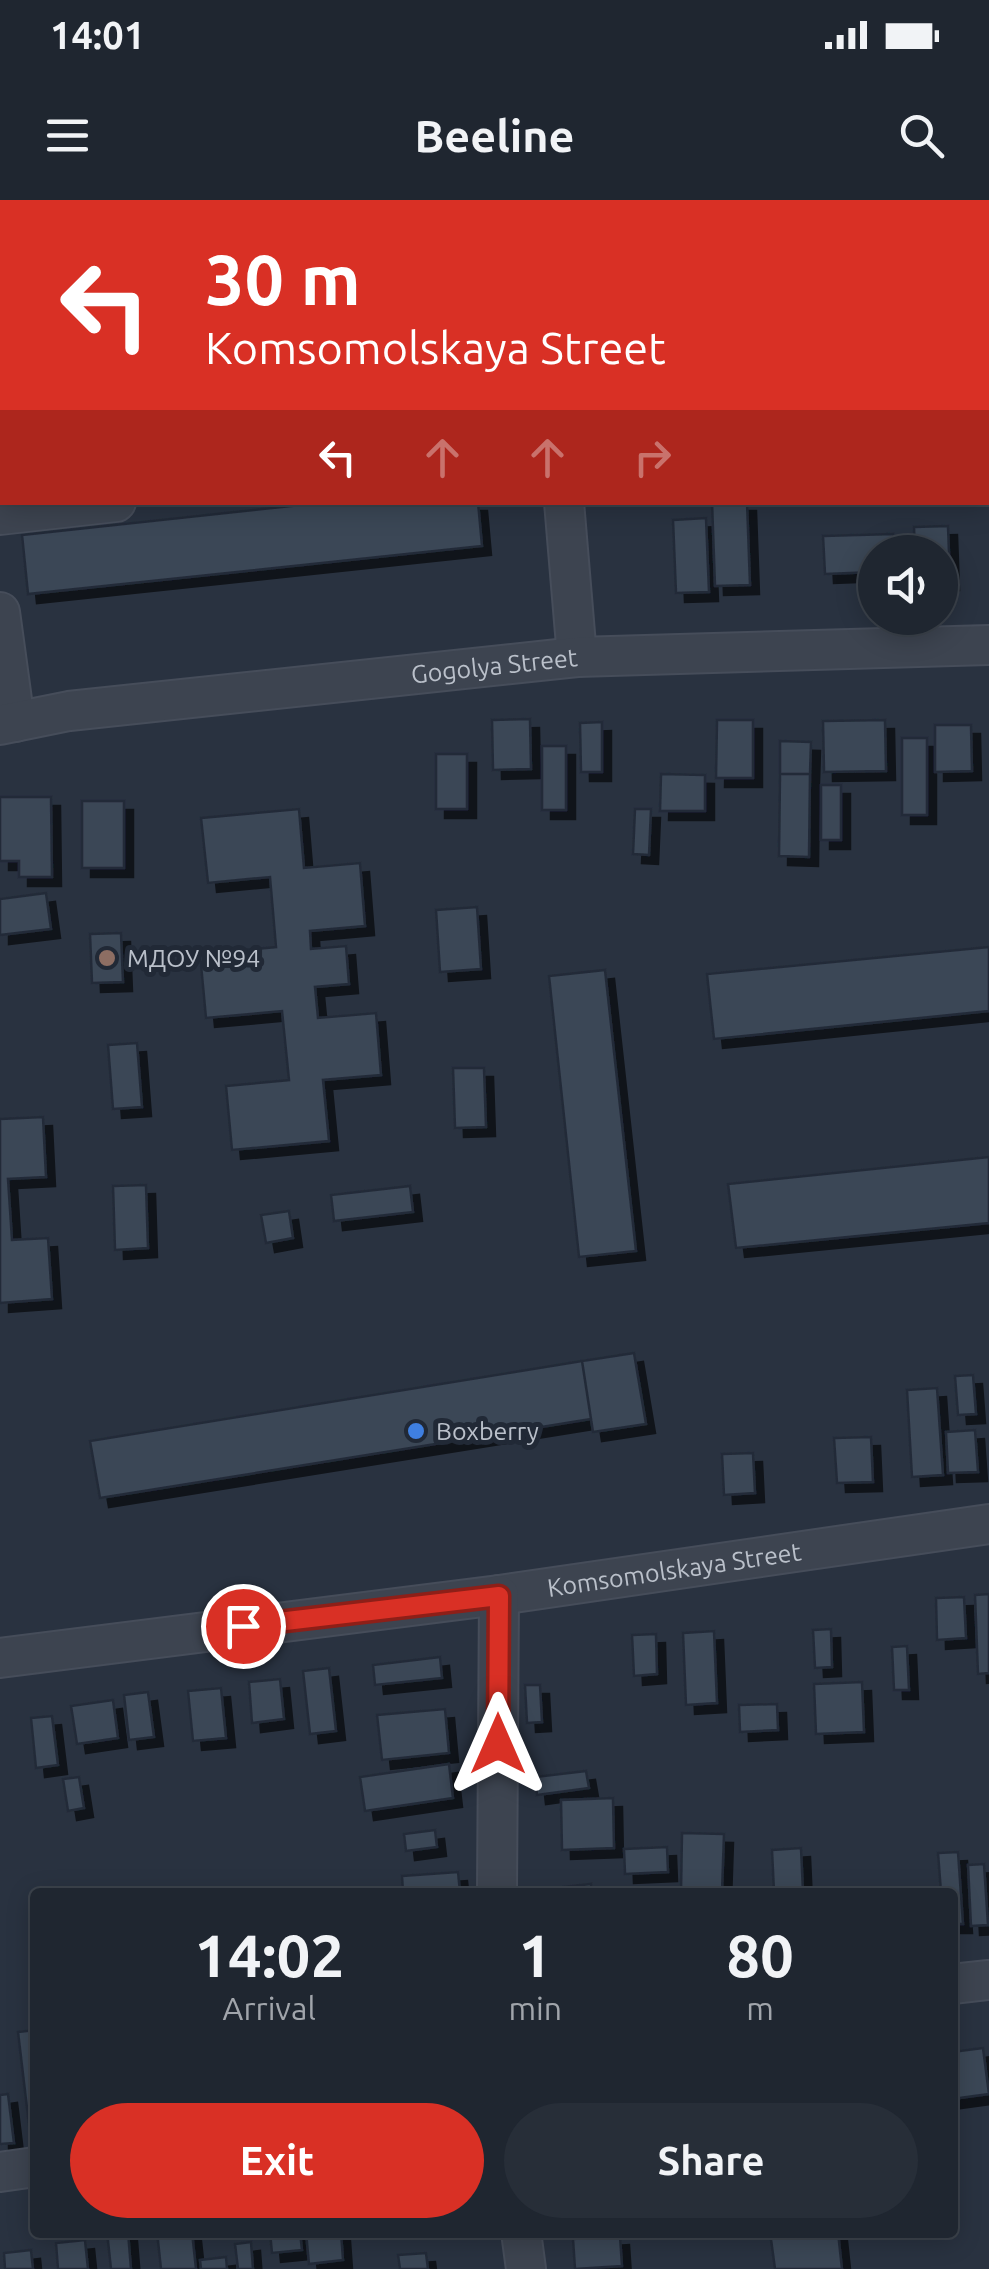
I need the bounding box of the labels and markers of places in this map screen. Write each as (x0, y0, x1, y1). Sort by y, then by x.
place label: МДОУ №94 (127, 944, 260, 972)
marker: МДОУ №94 (96, 947, 118, 969)
place label: Boxberry (436, 1417, 539, 1445)
marker: Boxberry (405, 1420, 427, 1442)
pin (201, 1584, 286, 1669)

